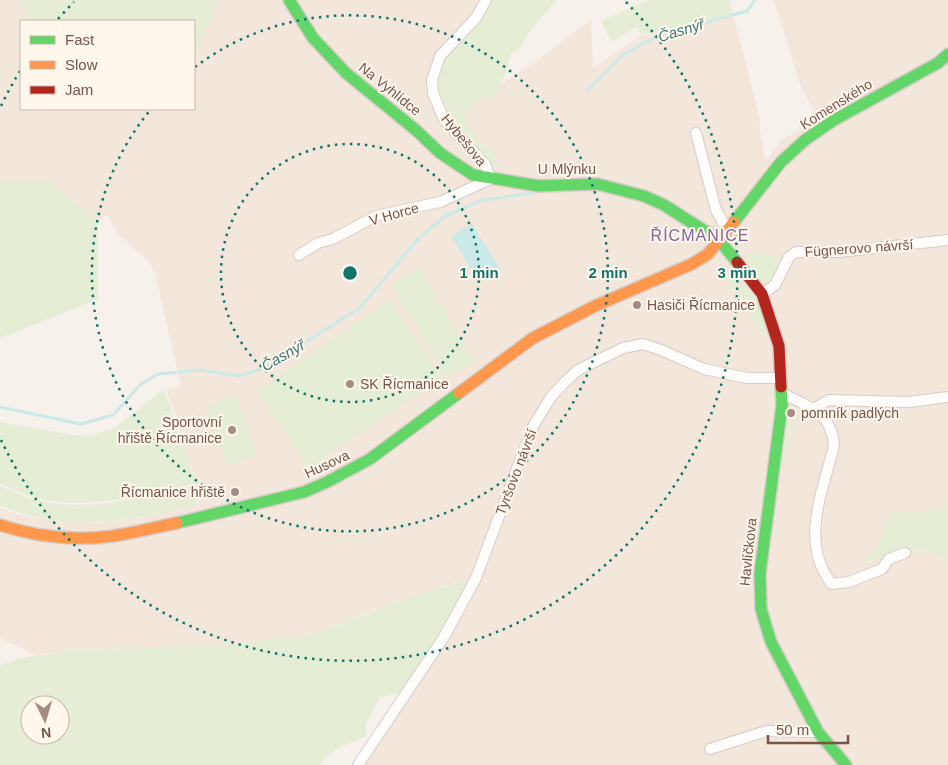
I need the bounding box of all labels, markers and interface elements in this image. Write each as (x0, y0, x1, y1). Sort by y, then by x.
water label: Časnýř (656, 14, 708, 45)
legend (20, 20, 195, 110)
text: Fast (65, 31, 95, 48)
text: Slow (65, 56, 98, 73)
street label: Na Vyhlídce (356, 59, 424, 119)
street label: Komenského (797, 75, 875, 132)
text: Jam (65, 81, 93, 98)
street label: Hybešova (438, 111, 490, 169)
street label: U Mlýnku (538, 161, 596, 177)
street label: V Horce (367, 199, 421, 229)
district label: ŘÍCMANICE (651, 226, 749, 244)
street label: Fügnerovo návrší (804, 236, 914, 260)
centre of rings (341, 264, 359, 282)
text: 1 min (459, 264, 499, 281)
text: 2 min (588, 264, 628, 281)
text: 3 min (717, 264, 757, 281)
place label: Hasiči Řícmanice (647, 297, 755, 313)
marker: Hasiči Řícmanice (631, 299, 643, 311)
water label: Časnýř (258, 335, 310, 374)
place label: SK Řícmanice (360, 376, 449, 392)
marker: SK Řícmanice (344, 378, 356, 390)
place label: pomník padlých (801, 405, 899, 421)
marker: pomník padlých (785, 407, 797, 419)
place label: Sportovní hřiště Řícmanice (118, 414, 222, 446)
marker: Sportovní hřiště Řícmanice (226, 424, 238, 436)
street label: Tyršovo návrší (492, 427, 540, 517)
street label: Husova (302, 447, 352, 481)
place label: Řícmanice hřiště (121, 484, 225, 500)
marker: Řícmanice hřiště (229, 486, 241, 498)
street label: Havlíčkova (736, 517, 760, 587)
north arrow (20, 695, 70, 745)
scale bar (768, 712, 848, 744)
text: 50 m (776, 721, 809, 738)
text: N (40, 725, 52, 741)

